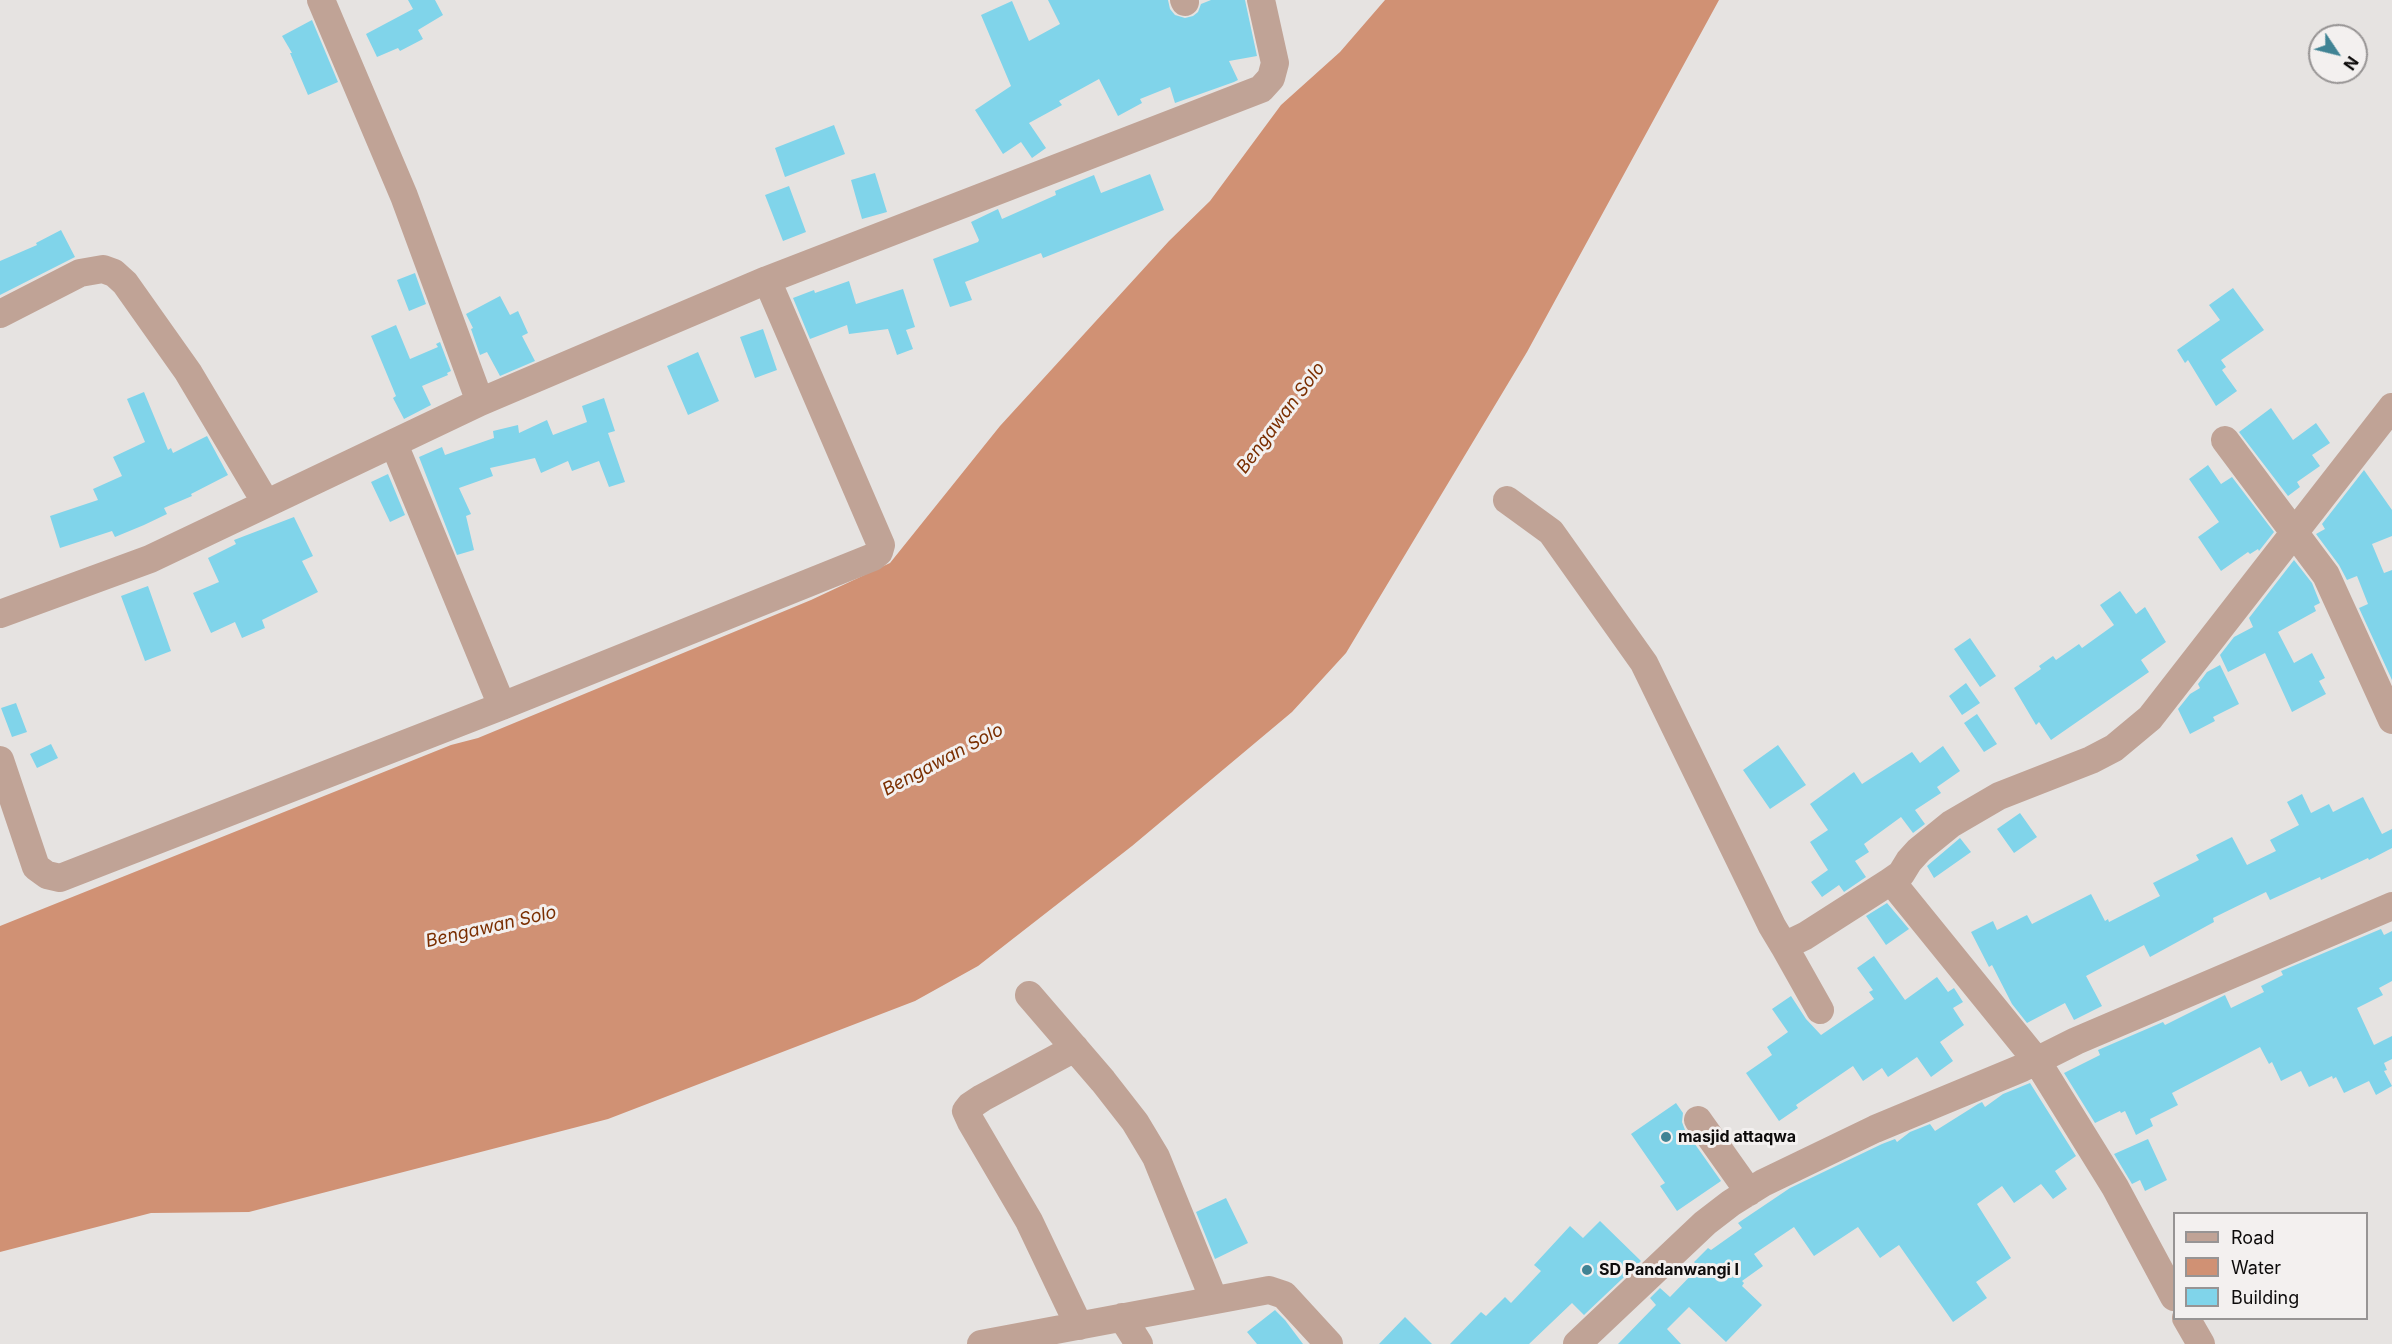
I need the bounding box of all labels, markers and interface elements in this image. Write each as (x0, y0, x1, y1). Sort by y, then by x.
north arrow (2308, 24, 2368, 84)
text: N (2339, 52, 2363, 74)
water label: Bengawan Solo (1232, 358, 1330, 478)
water label: Bengawan Solo (879, 719, 1007, 801)
water label: Bengawan Solo (424, 901, 558, 953)
place label: masjid attaqwa (1678, 1127, 1796, 1147)
marker: masjid attaqwa (1659, 1130, 1673, 1144)
legend (2173, 1212, 2368, 1320)
text: Road (2231, 1227, 2274, 1248)
text: Water (2231, 1257, 2281, 1278)
place label: SD Pandanwangi I (1599, 1260, 1739, 1280)
marker: SD Pandanwangi I (1580, 1263, 1594, 1277)
text: Building (2231, 1287, 2299, 1308)

